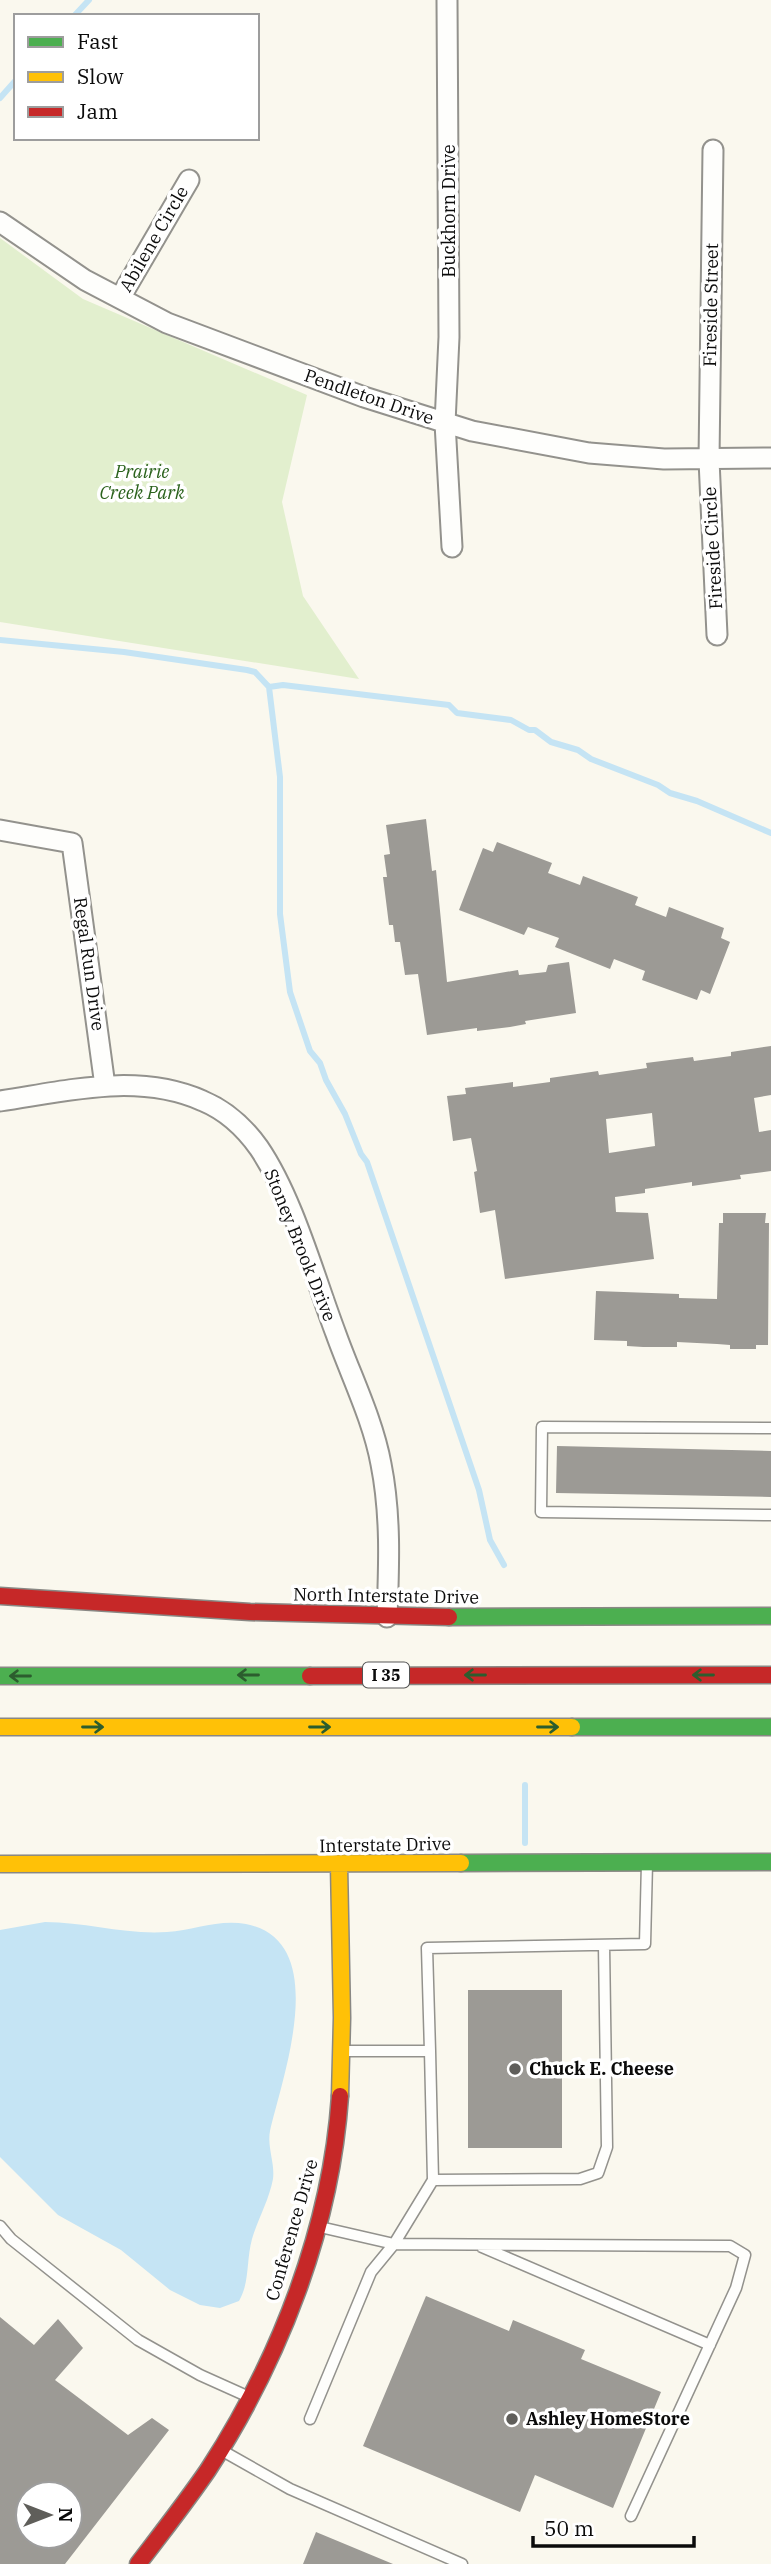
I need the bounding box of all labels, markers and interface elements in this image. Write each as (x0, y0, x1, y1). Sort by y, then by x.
legend (14, 14, 259, 140)
text: Fast (77, 27, 118, 55)
text: Slow (77, 62, 124, 90)
text: Jam (77, 97, 118, 125)
street label: Buckhorn Drive (437, 144, 460, 278)
street label: Abilene Circle (114, 182, 193, 296)
street label: Fireside Street (698, 243, 723, 367)
street label: Pendleton Drive (301, 364, 437, 429)
park label: Prairie Creek Park (99, 460, 185, 504)
street label: Fireside Circle (698, 486, 727, 610)
street label: Regal Run Drive (69, 896, 110, 1032)
street label: Stoney Brook Drive (259, 1165, 342, 1324)
street label: North Interstate Drive (293, 1582, 479, 1609)
road number: I 35 (363, 1662, 409, 1688)
one-way arrow (237, 1668, 260, 1682)
one-way arrow (464, 1668, 487, 1682)
one-way arrow (692, 1668, 715, 1682)
one-way arrow (9, 1669, 32, 1683)
one-way arrow (81, 1720, 104, 1734)
one-way arrow (308, 1720, 331, 1734)
one-way arrow (536, 1720, 559, 1734)
street label: Interstate Drive (319, 1832, 451, 1857)
place label: Chuck E. Cheese (529, 2057, 674, 2080)
marker: Chuck E. Cheese (507, 2061, 523, 2077)
street label: Conference Drive (260, 2156, 323, 2303)
place label: Ashley HomeStore (526, 2407, 690, 2430)
marker: Ashley HomeStore (504, 2411, 520, 2427)
north arrow (14, 2480, 84, 2550)
scale bar (533, 2504, 694, 2548)
text: N (54, 2507, 78, 2523)
text: 50 m (544, 2514, 594, 2542)

